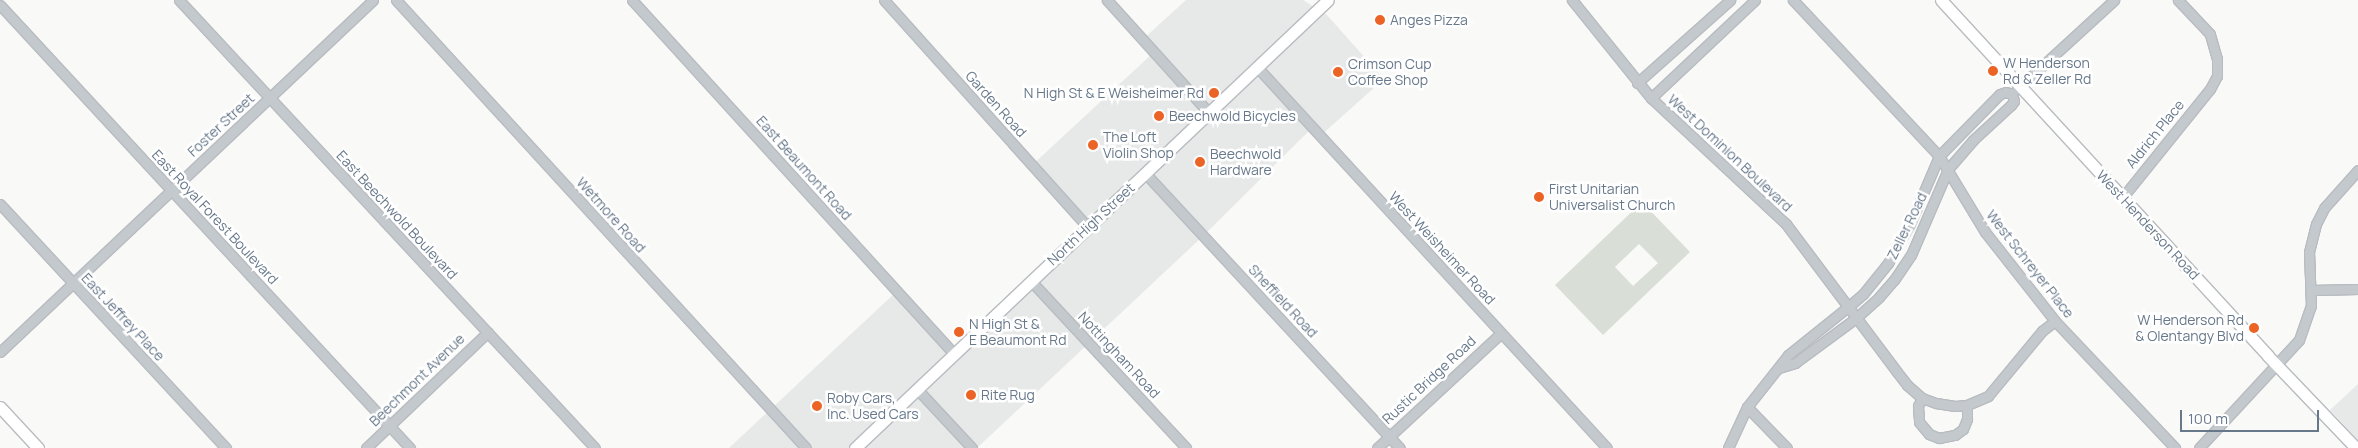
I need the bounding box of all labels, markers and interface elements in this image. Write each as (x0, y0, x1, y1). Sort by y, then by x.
place label: Anges Pizza (1390, 12, 1468, 28)
marker: Anges Pizza (1374, 14, 1386, 26)
place label: W Henderson Rd & Zeller Rd (2003, 55, 2091, 88)
place label: Crimson Cup Coffee Shop (1348, 56, 1432, 88)
marker: W Henderson Rd & Zeller Rd (1987, 65, 1999, 77)
marker: Crimson Cup Coffee Shop (1332, 66, 1344, 78)
street label: Garden Road (962, 67, 1030, 141)
place label: N High St & E Weisheimer Rd (1024, 85, 1204, 101)
marker: N High St & E Weisheimer Rd (1208, 87, 1220, 99)
street label: Foster Street (184, 90, 258, 160)
street label: West Dominion Boulevard (1664, 91, 1796, 215)
street label: Aldrich Place (2122, 97, 2188, 171)
place label: Beechwold Bicycles (1169, 108, 1296, 124)
marker: Beechwold Bicycles (1153, 110, 1165, 122)
street label: East Beaumont Road (753, 112, 855, 224)
place label: The Loft Violin Shop (1103, 129, 1174, 162)
marker: The Loft Violin Shop (1087, 139, 1099, 151)
street label: East Royal Forest Boulevard (148, 146, 282, 288)
place label: Beechwold Hardware (1210, 146, 1281, 178)
street label: East Beechwold Boulevard (333, 147, 461, 283)
marker: Beechwold Hardware (1194, 156, 1206, 168)
street label: West Henderson Road (2093, 167, 2203, 283)
street label: Wetmore Road (573, 174, 649, 256)
street label: North High Street (1044, 179, 1138, 269)
place label: First Unitarian Universalist Church (1549, 181, 1675, 213)
street label: West Weisheimer Road (1385, 188, 1499, 308)
street label: Zeller Road (1884, 190, 1930, 262)
marker: First Unitarian Universalist Church (1533, 191, 1545, 203)
street label: West Schreyer Place (1983, 207, 2077, 321)
street label: Sheffield Road (1245, 261, 1321, 341)
street label: East Jeffrey Place (78, 270, 168, 364)
street label: Nottingham Road (1075, 308, 1163, 402)
place label: W Henderson Rd & Olentangy Blvd (2135, 312, 2244, 344)
place label: N High St & E Beaumont Rd (969, 316, 1066, 348)
marker: W Henderson Rd & Olentangy Blvd (2248, 322, 2260, 334)
marker: N High St & E Beaumont Rd (953, 326, 965, 338)
street label: Beechmont Avenue (366, 330, 468, 430)
street label: Rustic Bridge Road (1379, 332, 1479, 428)
place label: Rite Rug (981, 387, 1035, 403)
marker: Rite Rug (965, 389, 977, 401)
place label: Roby Cars, Inc. Used Cars (827, 390, 919, 422)
marker: Roby Cars, Inc. Used Cars (811, 400, 823, 412)
scale bar (2183, 400, 2322, 432)
text: 100 m (2188, 408, 2228, 429)

